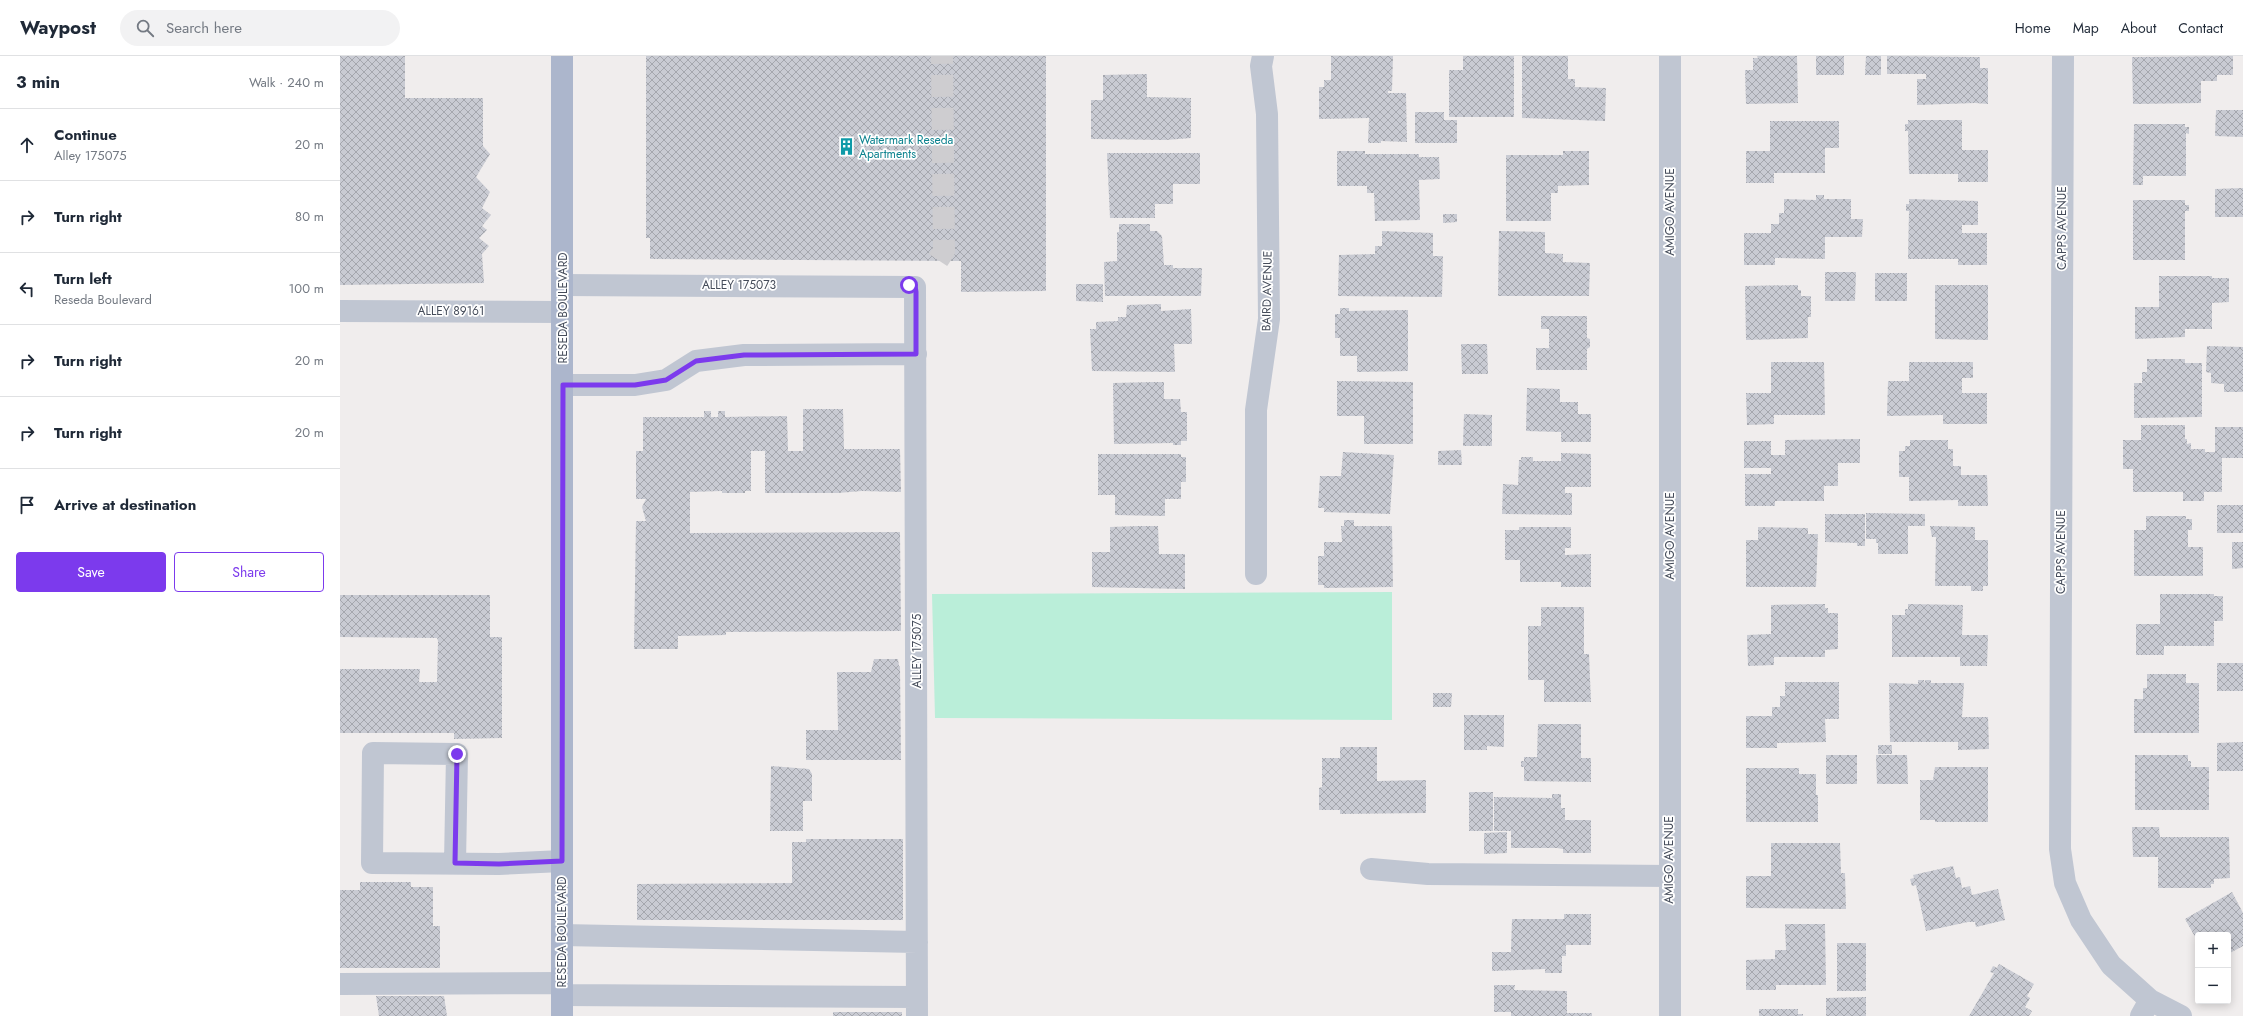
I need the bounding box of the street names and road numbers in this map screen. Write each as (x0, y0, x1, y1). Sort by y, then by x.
street label: AMIGO AVENUE (1661, 168, 1679, 256)
street label: CAPPS AVENUE (2053, 186, 2071, 270)
street label: BAIRD AVENUE (1257, 251, 1277, 331)
street label: RESEDA BOULEVARD (554, 252, 572, 364)
street label: ALLEY 175073 (702, 276, 777, 294)
street label: ALLEY 89161 (418, 302, 484, 320)
street label: AMIGO AVENUE (1661, 492, 1679, 580)
street label: CAPPS AVENUE (2052, 510, 2070, 594)
street label: ALLEY 175075 (908, 614, 926, 688)
street label: AMIGO AVENUE (1660, 816, 1678, 904)
street label: RESEDA BOULEVARD (553, 876, 571, 988)

